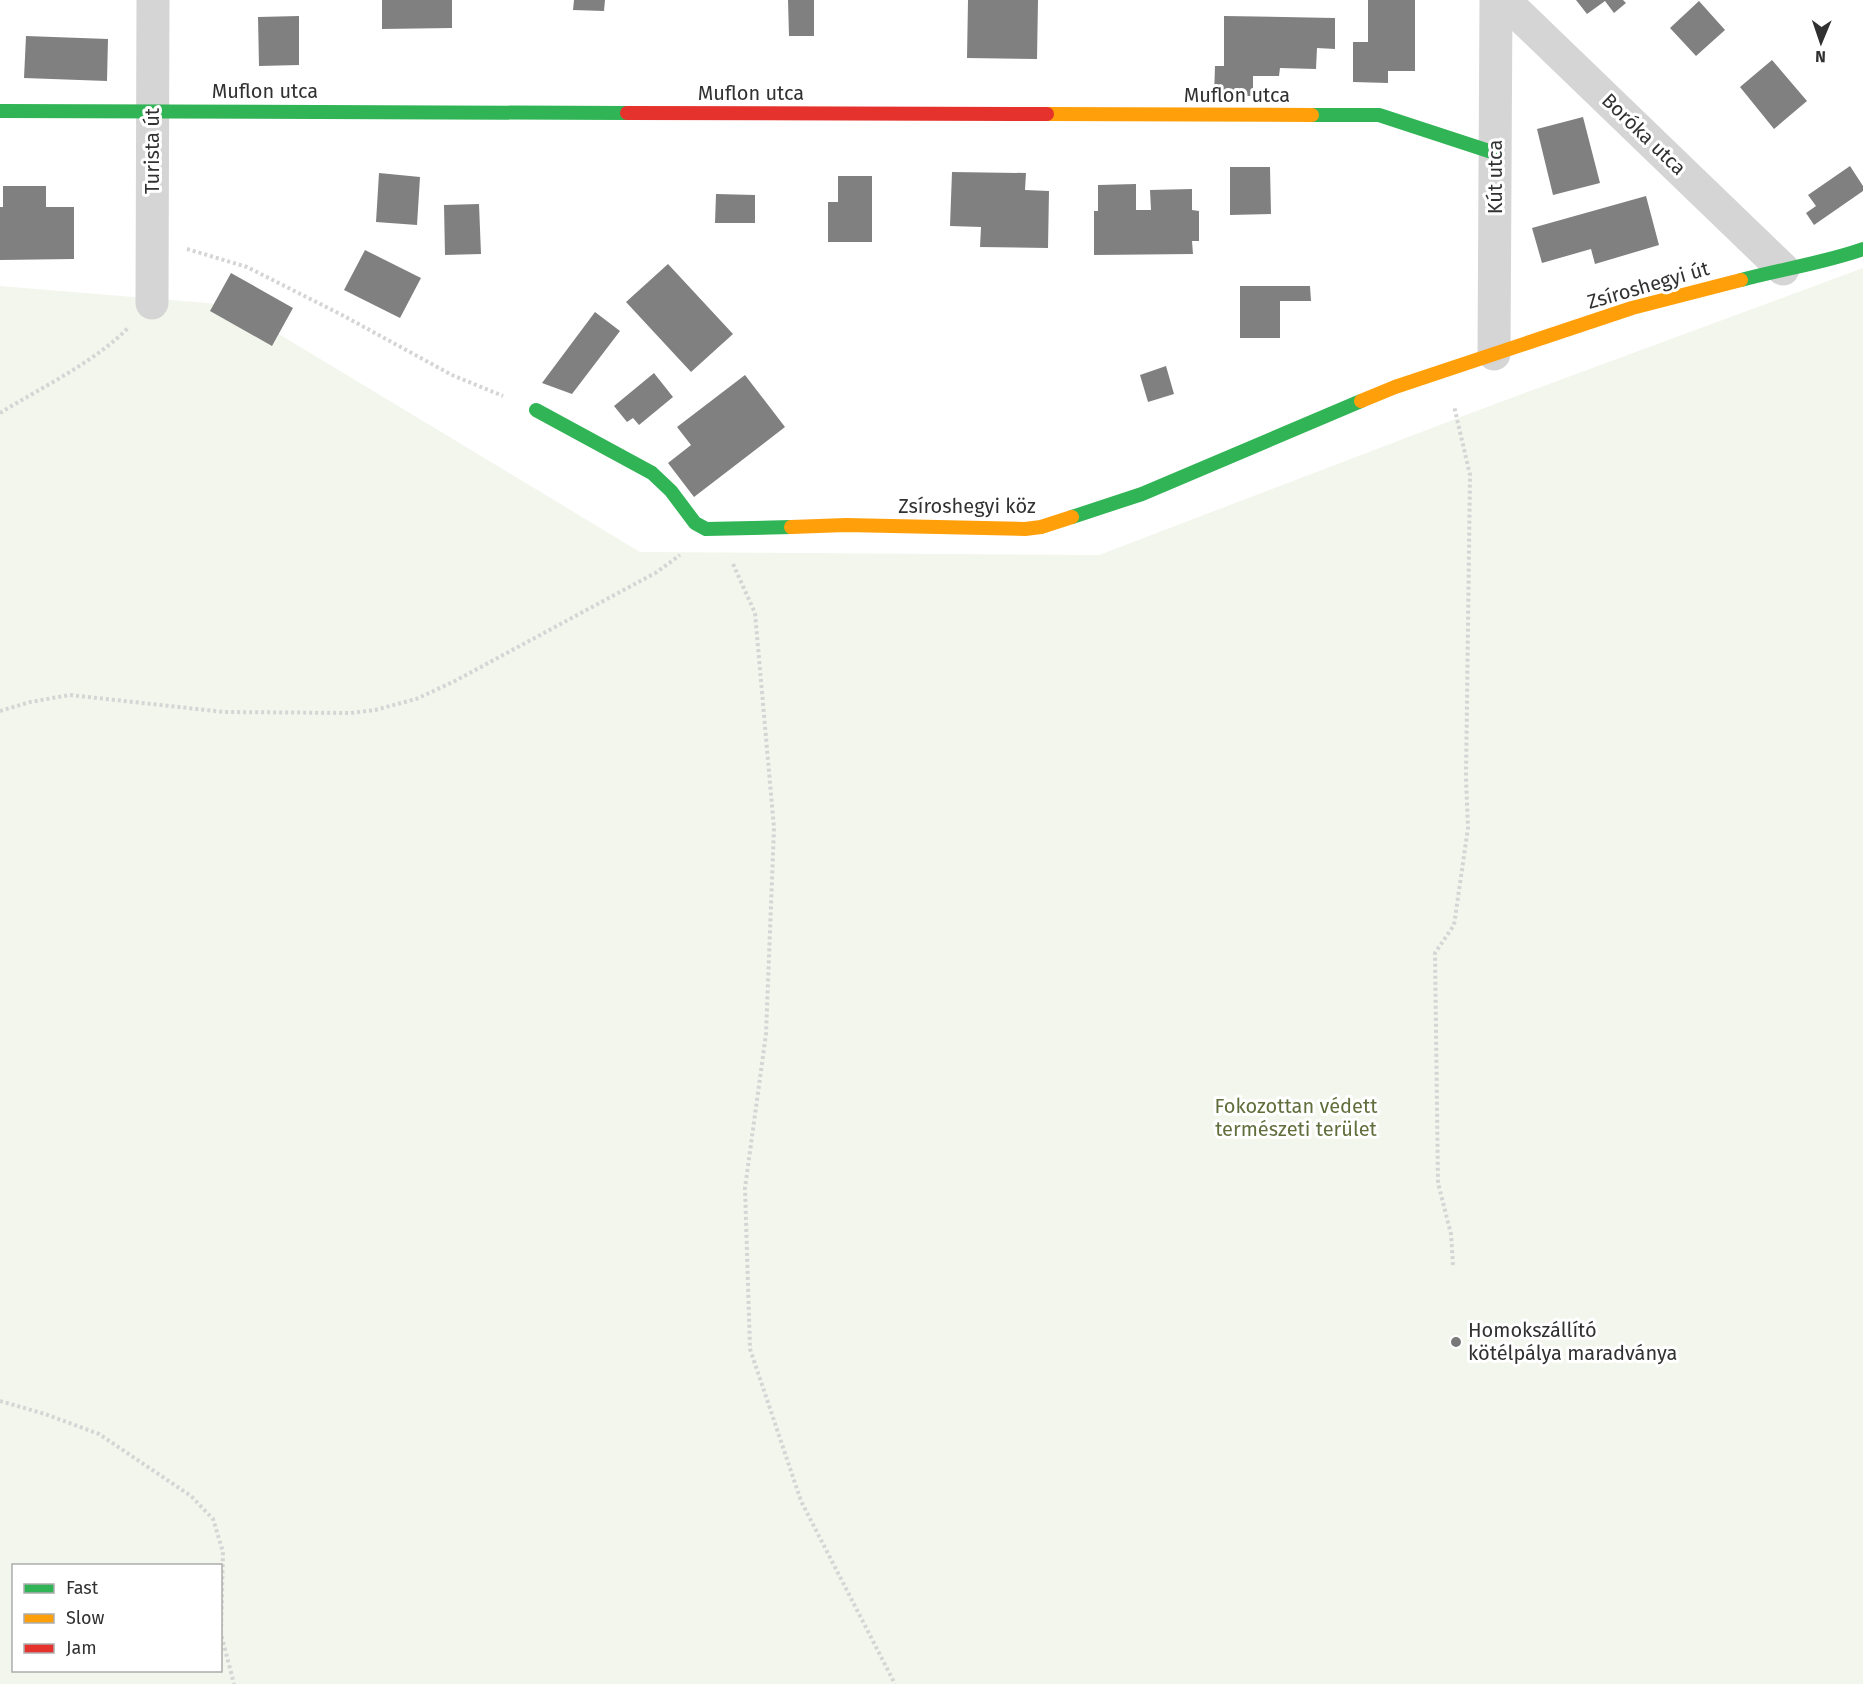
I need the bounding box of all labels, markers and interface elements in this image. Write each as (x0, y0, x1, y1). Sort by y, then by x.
north arrow (1791, 12, 1851, 72)
text: N (1815, 47, 1826, 66)
street label: Muflon utca (212, 79, 318, 103)
street label: Muflon utca (698, 81, 804, 105)
street label: Muflon utca (1184, 83, 1290, 107)
street label: Boróka utca (1597, 88, 1691, 180)
street label: Turista út (140, 107, 164, 194)
street label: Kút utca (1483, 140, 1507, 214)
street label: Zsíroshegyi út (1584, 256, 1713, 314)
street label: Zsíroshegyi köz (898, 494, 1036, 518)
park label: Fokozottan védett természeti terület (1215, 1094, 1378, 1141)
place label: Homokszállító kötélpálya maradványa (1468, 1318, 1677, 1365)
marker: Homokszállító kötélpálya maradványa (1449, 1335, 1463, 1349)
legend (12, 1564, 222, 1672)
text: Fast (66, 1577, 99, 1599)
text: Slow (66, 1607, 105, 1629)
text: Jam (66, 1637, 97, 1659)

